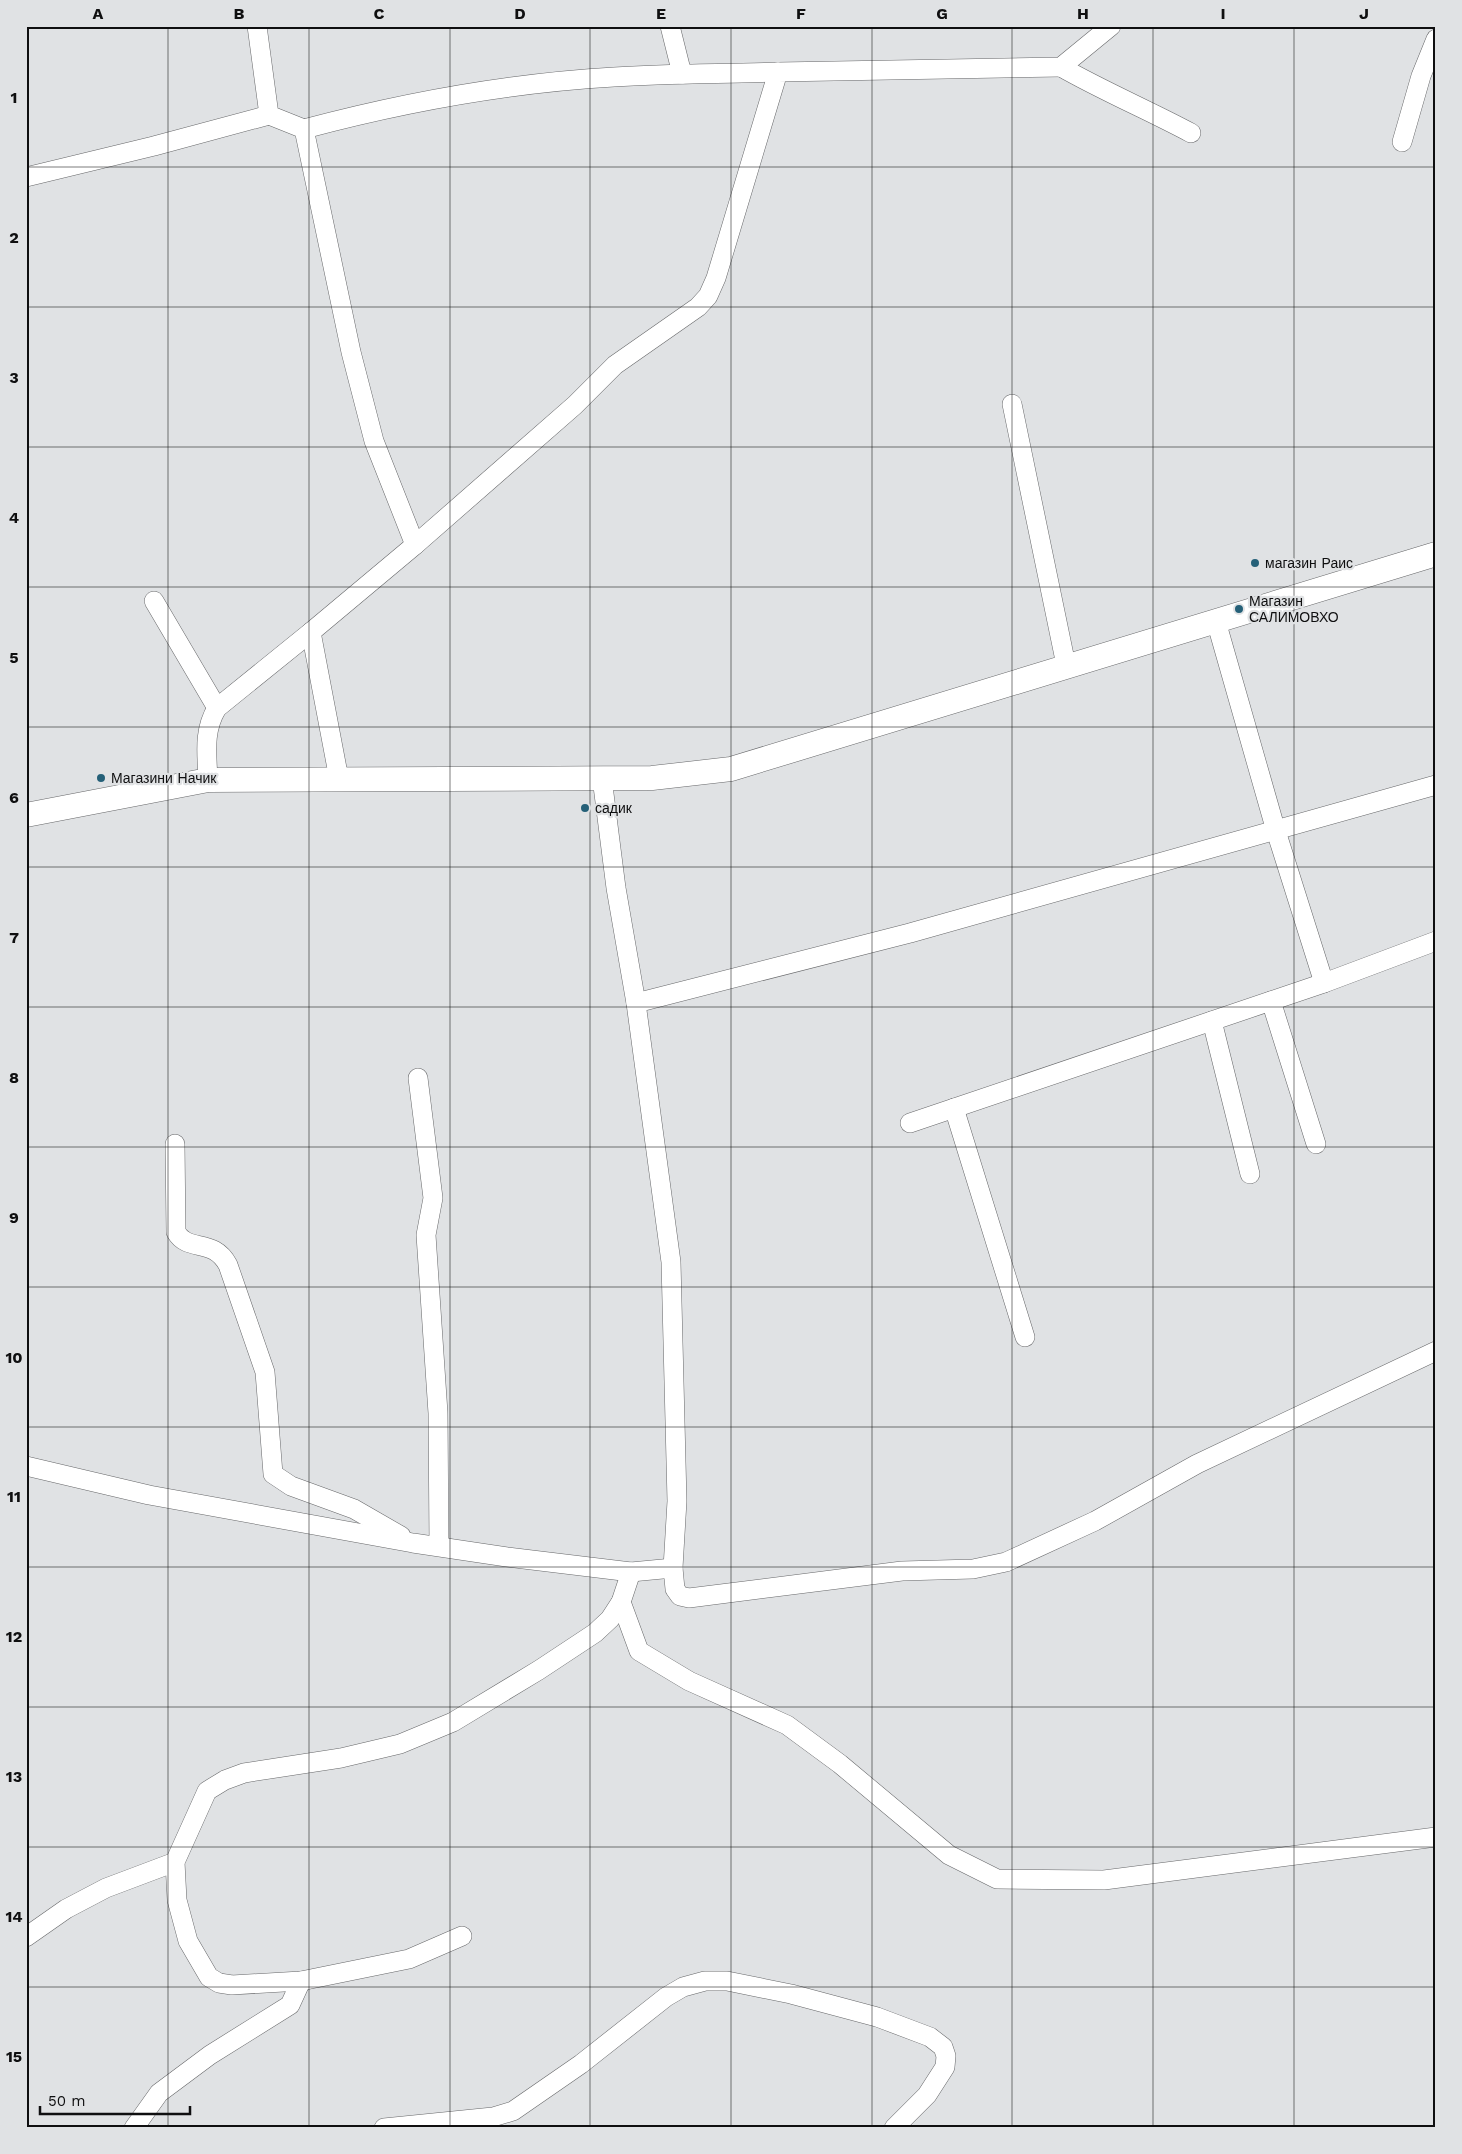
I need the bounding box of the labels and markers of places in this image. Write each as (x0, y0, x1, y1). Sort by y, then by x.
place label: магазин Раис (1265, 555, 1353, 571)
marker: магазин Раис (1249, 557, 1261, 569)
place label: Магазин САЛИМОВХО (1249, 593, 1339, 625)
marker: Магазин САЛИМОВХО (1233, 603, 1245, 615)
place label: Магазини Начик (111, 770, 217, 786)
marker: Магазини Начик (95, 772, 107, 784)
place label: садик (595, 800, 633, 816)
marker: садик (579, 802, 591, 814)

